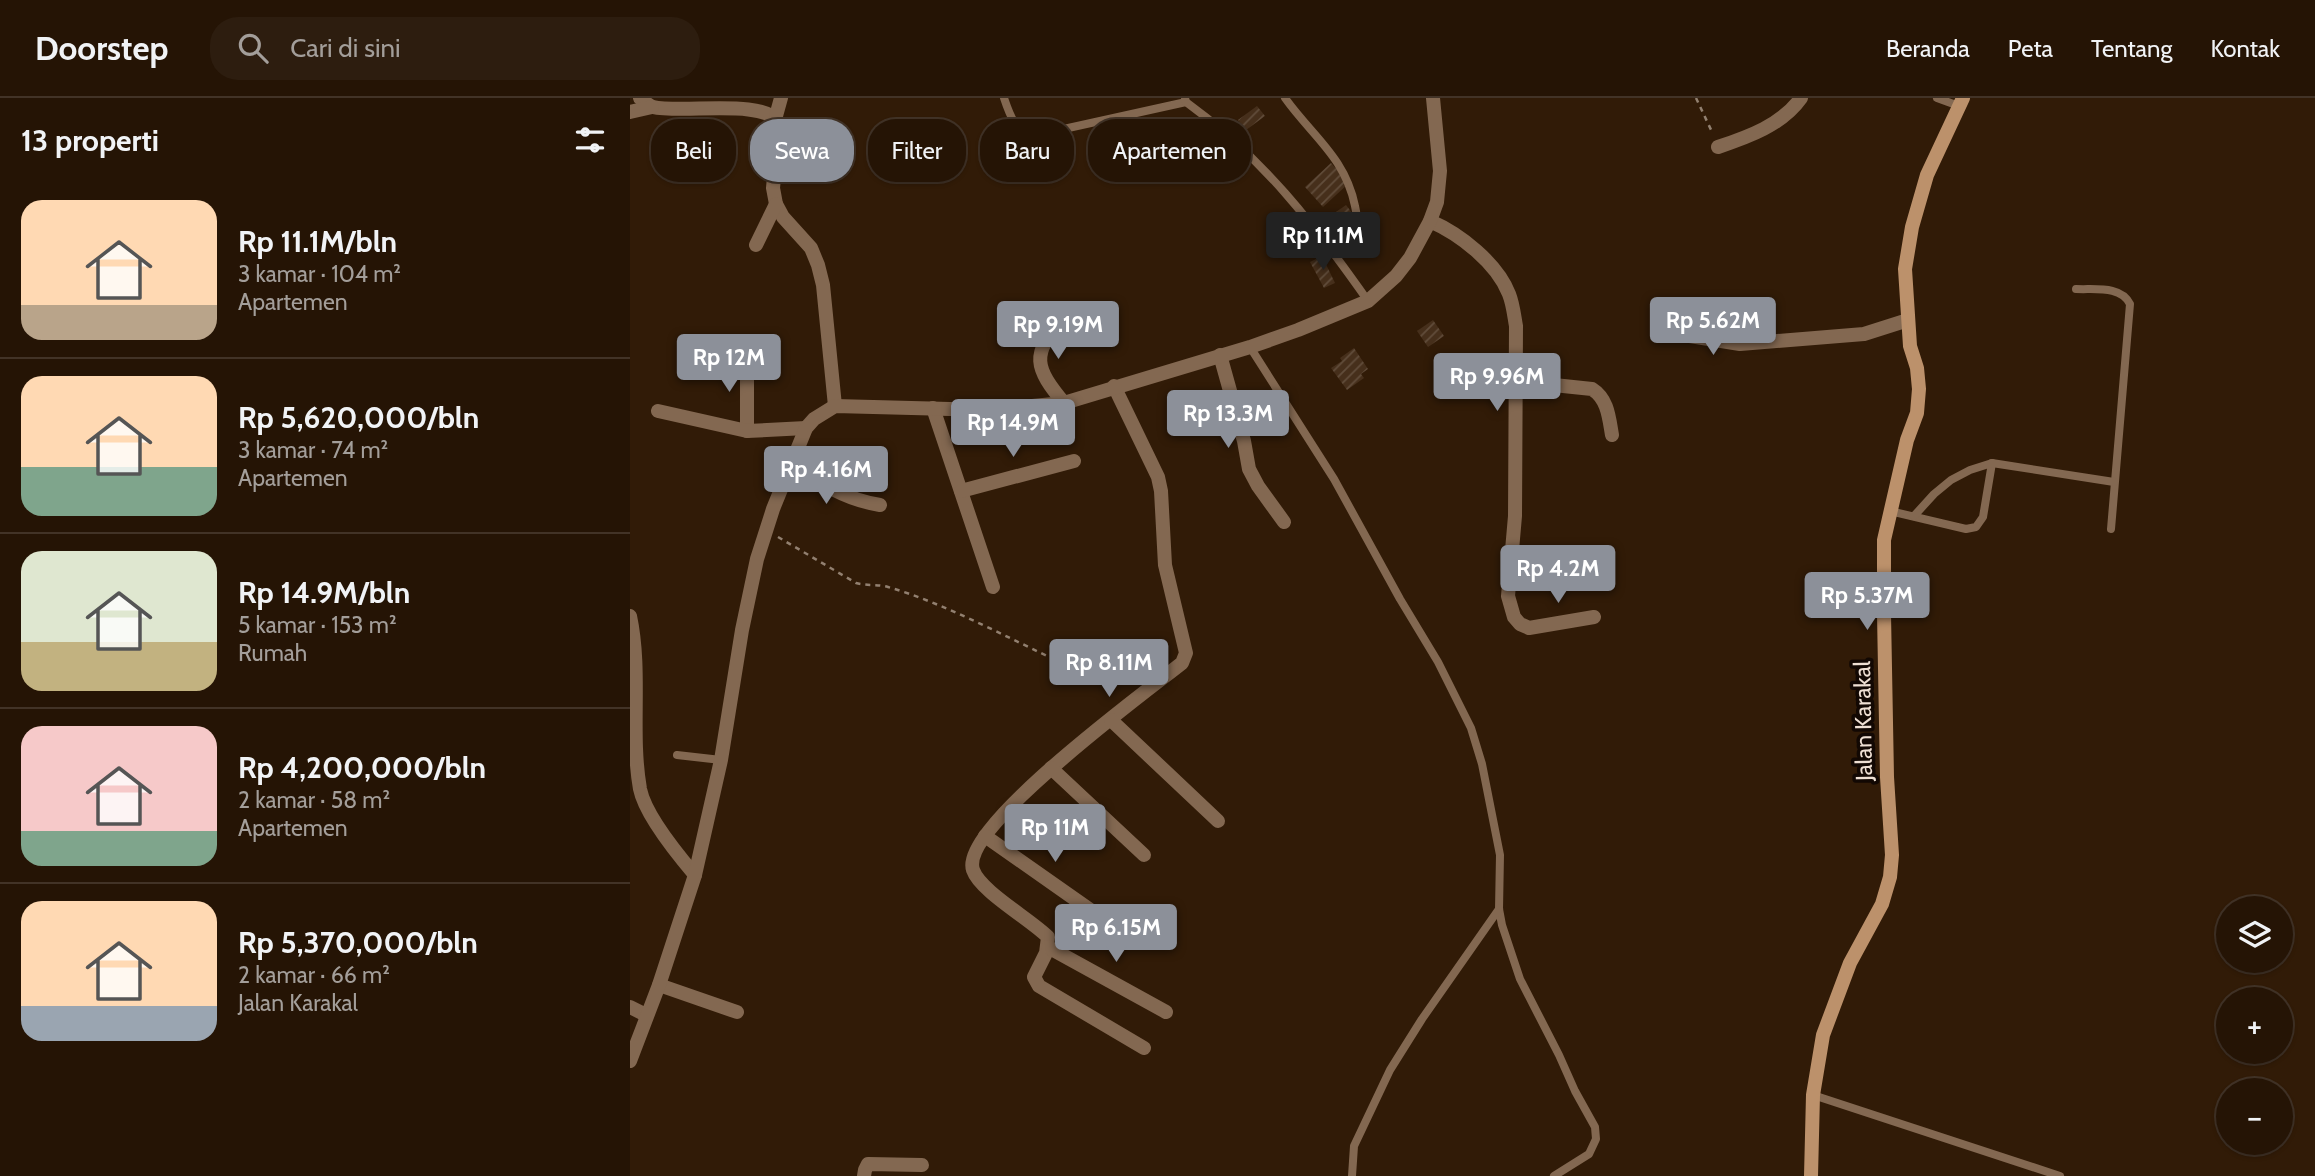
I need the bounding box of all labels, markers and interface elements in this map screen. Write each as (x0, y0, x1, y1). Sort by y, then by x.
search box (210, 17, 700, 80)
text: Doorstep (35, 28, 168, 68)
icon: search (234, 29, 272, 67)
text: Cari di sini (290, 32, 400, 64)
text: Beranda (1886, 34, 1970, 63)
text: Peta (2008, 34, 2053, 63)
text: Tentang (2091, 34, 2172, 63)
text: Kontak (2210, 34, 2280, 63)
chip: Beli (651, 119, 736, 182)
chip: Sewa (750, 119, 854, 182)
chip: Filter (868, 119, 966, 182)
chip: Baru (980, 119, 1074, 182)
chip: Apartemen (1088, 119, 1251, 182)
icon: filters (571, 121, 609, 159)
text: 13 properti (21, 122, 159, 159)
pin: Rp 11.1M (1251, 212, 1395, 272)
text: Rp 11.1M (1282, 221, 1364, 249)
text: Rp 11.1M/bln (238, 223, 397, 260)
icon: home (77, 228, 161, 312)
text: 3 kamar · 104 m² (238, 260, 401, 288)
text: Apartemen (238, 288, 348, 316)
pin: Rp 5.62M (1641, 298, 1785, 357)
pin: Rp 9.19M (986, 302, 1130, 361)
text: Rp 5.62M (1666, 306, 1760, 334)
text: Rp 9.19M (1013, 310, 1103, 338)
pin: Rp 12M (672, 334, 786, 394)
text: Rp 12M (693, 343, 765, 371)
pin: Rp 9.96M (1425, 354, 1569, 413)
text: Rp 9.96M (1450, 362, 1544, 390)
pin: Rp 13.3M (1156, 390, 1300, 450)
text: Rp 5,620,000/bln (238, 399, 479, 436)
text: Rp 13.3M (1183, 399, 1273, 427)
pin: Rp 14.9M (941, 400, 1085, 459)
icon: home (77, 404, 161, 488)
text: Rp 14.9M (967, 408, 1059, 436)
text: 3 kamar · 74 m² (238, 436, 388, 464)
pin: Rp 4.16M (754, 446, 898, 506)
text: Rp 4.16M (780, 455, 872, 483)
text: Apartemen (238, 464, 348, 492)
pin: Rp 4.2M (1493, 546, 1623, 605)
text: Rp 4.2M (1516, 554, 1600, 582)
pin: Rp 5.37M (1795, 573, 1939, 632)
text: Rp 14.9M/bln (238, 574, 410, 611)
icon: home (77, 579, 161, 663)
text: Rp 5.37M (1821, 581, 1913, 609)
text: 5 kamar · 153 m² (238, 611, 397, 639)
text: Rumah (238, 639, 307, 667)
pin: Rp 8.11M (1037, 640, 1181, 699)
text: Rp 8.11M (1065, 648, 1153, 676)
street label: Jalan Karakal (1848, 660, 1878, 782)
text: Rp 4,200,000/bln (238, 749, 486, 786)
icon: home (77, 754, 161, 838)
text: 2 kamar · 58 m² (238, 786, 390, 814)
pin: Rp 11M (998, 804, 1112, 864)
text: Rp 11M (1021, 813, 1089, 841)
text: Apartemen (238, 814, 348, 842)
map controls (2216, 896, 2293, 1155)
button: layers (2216, 896, 2293, 973)
pin: Rp 6.15M (1044, 904, 1188, 964)
text: Rp 6.15M (1071, 913, 1161, 941)
text: Rp 5,370,000/bln (238, 924, 478, 961)
icon: home (77, 929, 161, 1013)
text: 2 kamar · 66 m² (238, 961, 390, 989)
button: + (2216, 987, 2293, 1064)
text: Jalan Karakal (238, 989, 358, 1017)
button: − (2216, 1078, 2293, 1155)

